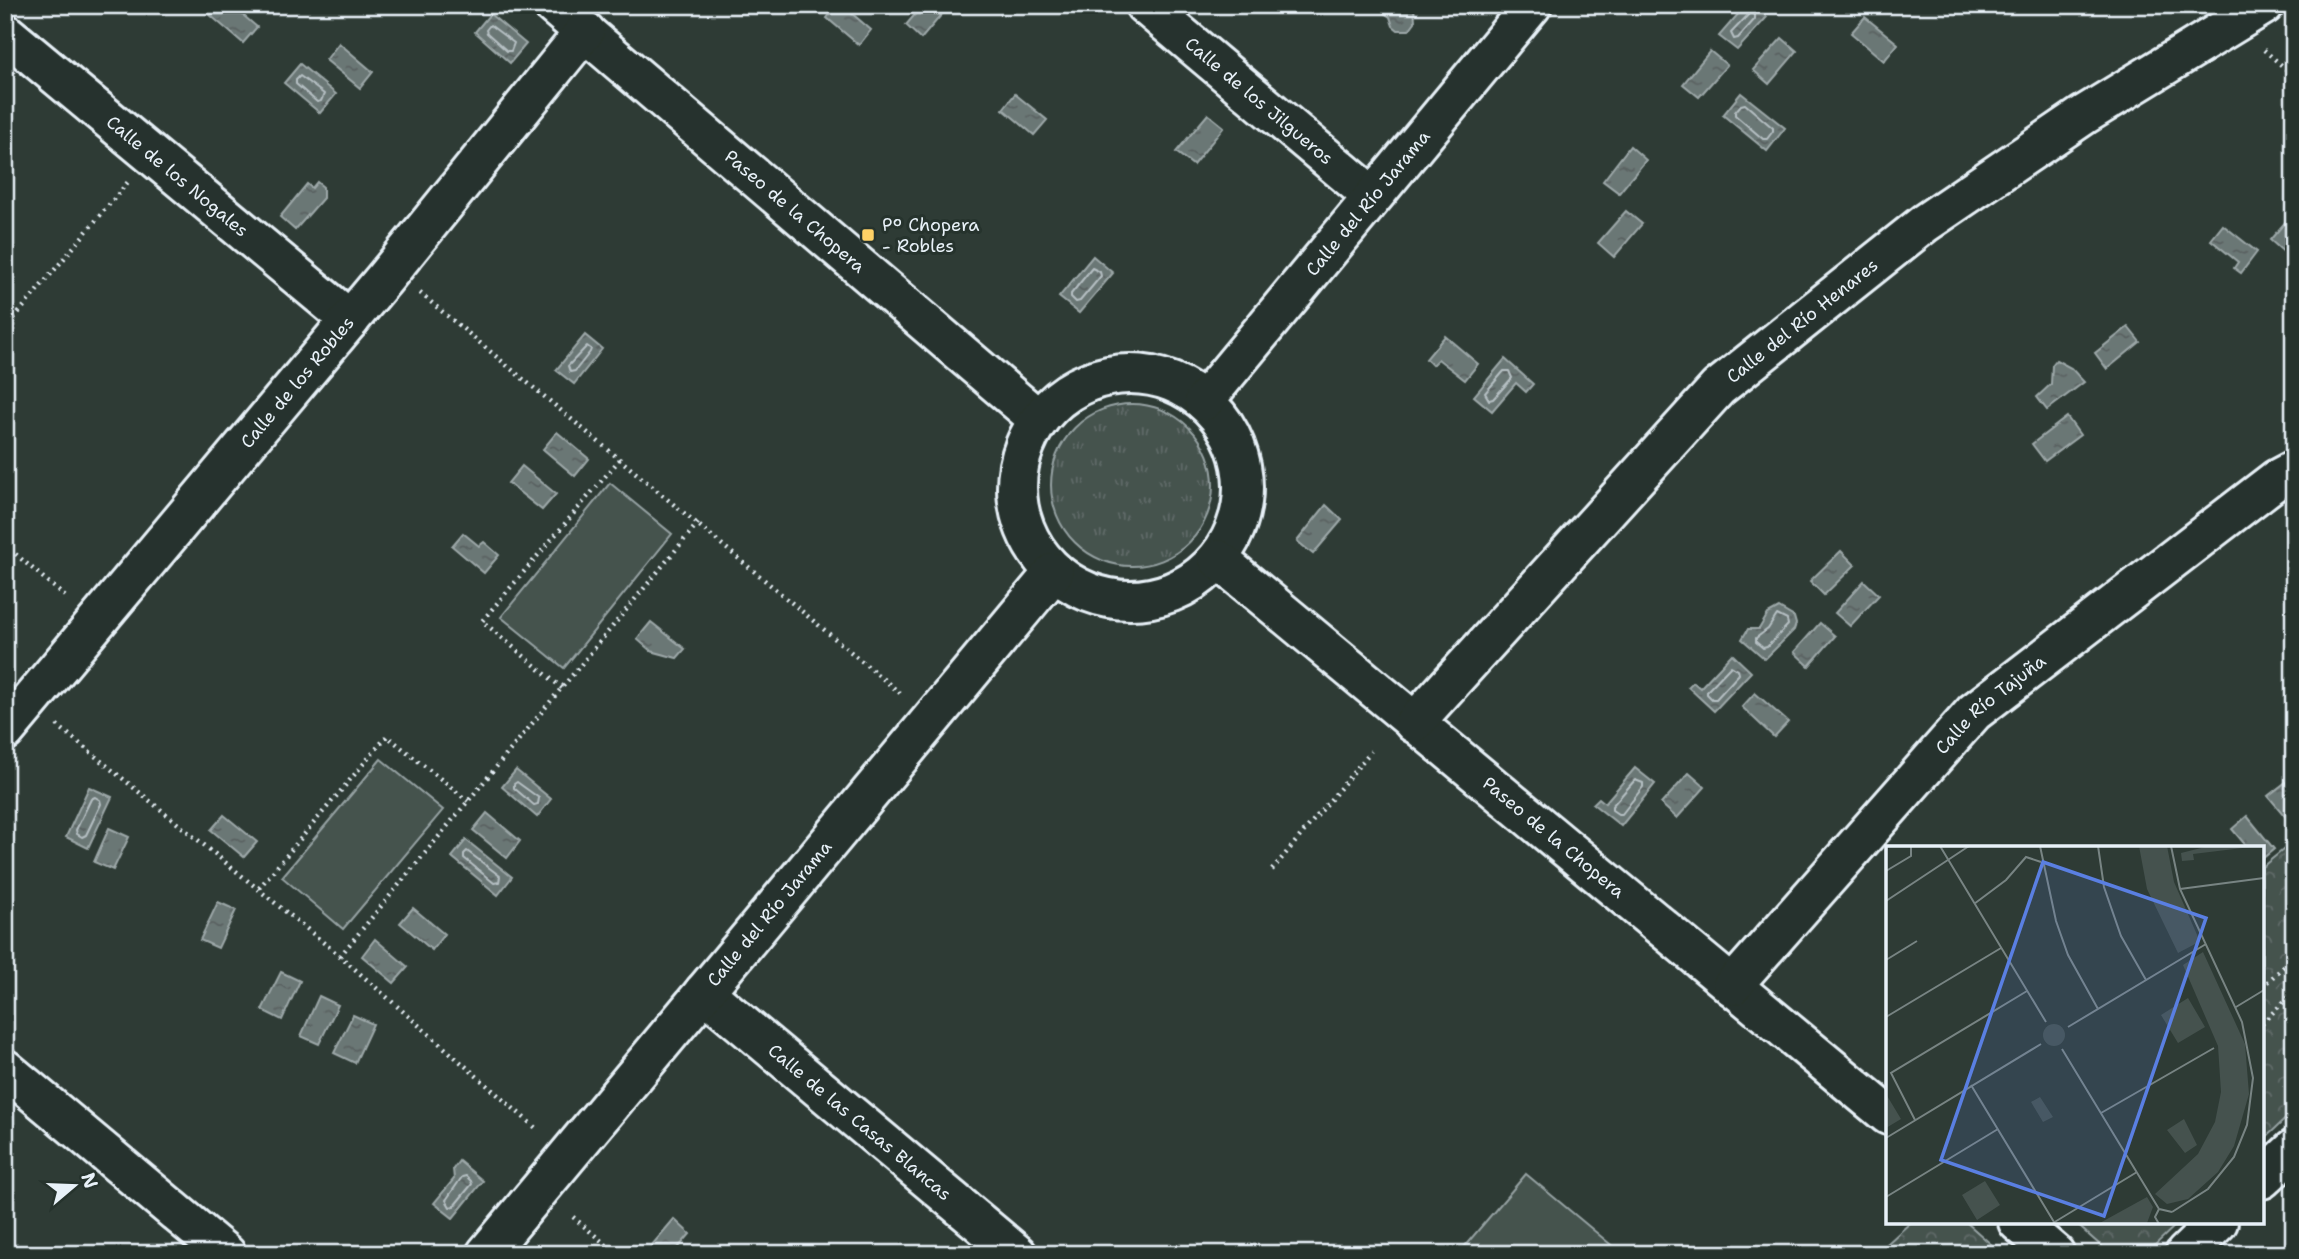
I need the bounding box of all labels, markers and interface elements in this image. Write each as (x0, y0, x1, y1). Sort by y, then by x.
street label: Calle de los Jilgueros (1180, 32, 1338, 170)
street label: Calle de los Nogales (101, 110, 253, 242)
street label: Calle del Río Jarama (1300, 125, 1435, 281)
street label: Paseo de la Chopera (719, 145, 870, 278)
place label: Pº Chopera - Robles (882, 213, 979, 258)
marker: Pº Chopera - Robles (860, 227, 876, 243)
street label: Calle del Río Henares (1721, 253, 1883, 389)
street label: Calle de los Robles (235, 311, 360, 453)
street label: Calle Río Tajuña (1930, 649, 2051, 759)
street label: Paseo de la Chopera (1477, 771, 1630, 903)
street label: Calle del Río Jarama (702, 836, 837, 992)
inset map (1886, 846, 2264, 1224)
street label: Calle de las Casas Blancas (763, 1038, 957, 1206)
north arrow (38, 1150, 108, 1220)
text: N (75, 1169, 104, 1192)

